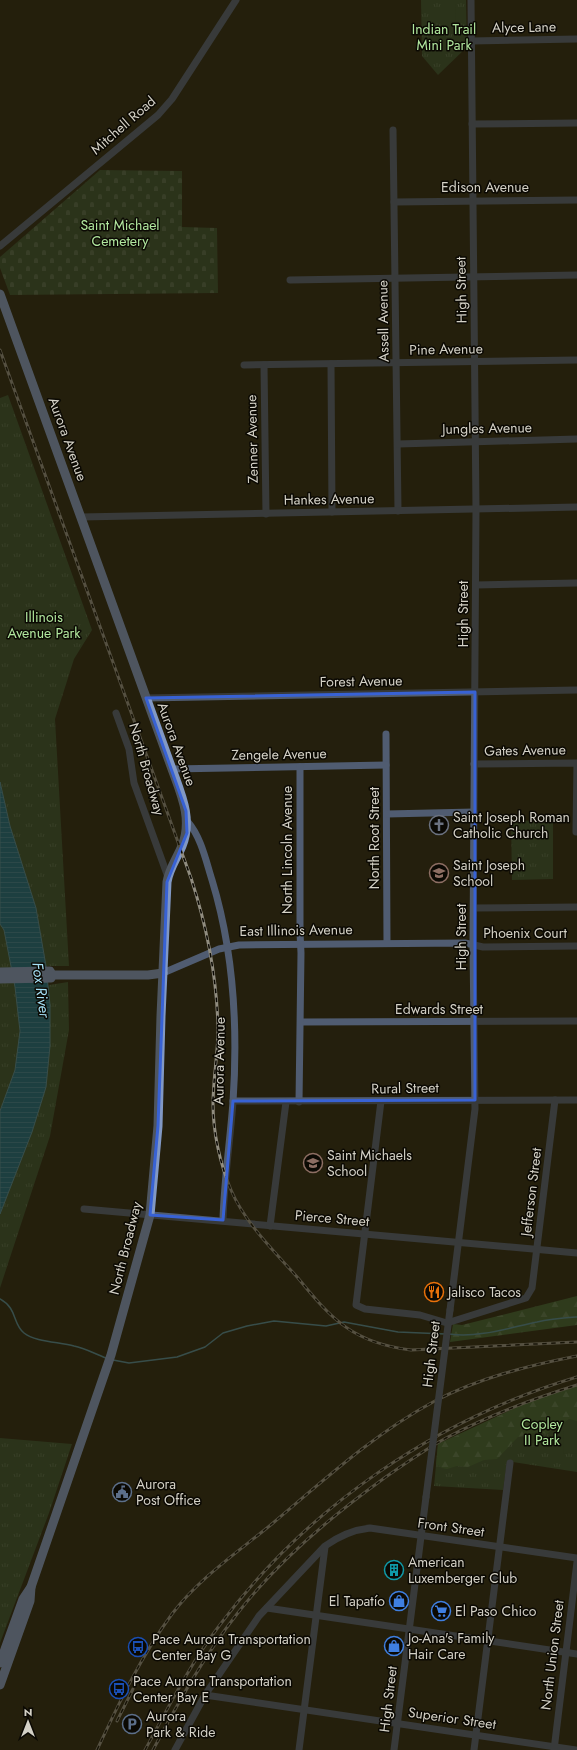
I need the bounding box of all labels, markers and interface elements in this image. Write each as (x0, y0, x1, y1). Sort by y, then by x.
street label: Alyce Lane (492, 16, 556, 38)
park label: Indian Trail Mini Park (412, 19, 476, 55)
street label: Mitchell Road (86, 91, 160, 159)
street label: Edison Avenue (441, 177, 529, 197)
park label: Saint Michael Cemetery (80, 215, 160, 251)
street label: High Street (450, 256, 472, 323)
street label: Assell Avenue (372, 280, 394, 362)
street label: Pine Avenue (409, 338, 483, 360)
street label: Aurora Avenue (44, 394, 92, 484)
street label: Zenner Avenue (241, 394, 263, 484)
street label: Jungles Avenue (440, 417, 532, 439)
street label: Hankes Avenue (283, 488, 375, 510)
street label: High Street (453, 580, 473, 647)
park label: Illinois Avenue Park (8, 607, 81, 643)
street label: Forest Avenue (319, 670, 403, 692)
street label: Aurora Avenue (153, 699, 201, 789)
street label: North Broadway (124, 720, 170, 818)
street label: Gates Avenue (484, 739, 566, 761)
street label: Zengele Avenue (231, 743, 327, 765)
street label: North Lincoln Avenue (277, 786, 297, 914)
street label: North Root Street (364, 786, 384, 889)
place label: Saint Joseph Roman Catholic Church (453, 807, 570, 843)
church icon: Saint Joseph Roman Catholic Church (428, 814, 450, 836)
place label: Saint Joseph School (453, 855, 525, 891)
school or university icon: Saint Joseph School (428, 862, 450, 884)
street label: High Street (451, 903, 471, 970)
street label: East Illinois Avenue (239, 919, 353, 941)
street label: Phoenix Court (483, 923, 567, 943)
water label: Fox River (26, 961, 56, 1020)
street label: Edwards Street (395, 999, 484, 1019)
street label: Aurora Avenue (208, 1017, 230, 1105)
street label: Rural Street (371, 1077, 440, 1099)
place label: Saint Michaels School (327, 1145, 412, 1181)
street label: Jefferson Street (515, 1146, 546, 1239)
school or university icon: Saint Michaels School (302, 1152, 324, 1174)
street label: North Broadway (104, 1199, 146, 1297)
street label: Pierce Street (294, 1205, 371, 1231)
restaurant icon: Jalisco Tacos (423, 1281, 445, 1303)
place label: Jalisco Tacos (446, 1282, 521, 1302)
street label: High Street (417, 1319, 445, 1388)
park label: Copley II Park (521, 1414, 564, 1450)
place label: Aurora Post Office (136, 1474, 201, 1510)
public building icon: Aurora Post Office (111, 1481, 133, 1503)
street label: Front Street (416, 1512, 486, 1542)
place label: American Luxemberger Club (408, 1552, 517, 1588)
building icon: American Luxemberger Club (383, 1559, 405, 1581)
shop icon: El Tapatío (388, 1590, 410, 1612)
place label: El Tapatío (329, 1591, 385, 1611)
street label: North Union Street (535, 1598, 569, 1711)
supermarket icon: El Paso Chico (430, 1600, 452, 1622)
place label: El Paso Chico (455, 1601, 537, 1621)
place label: Jo-Ana's Family Hair Care (406, 1628, 495, 1664)
place label: Pace Aurora Transportation Center Bay G (152, 1629, 311, 1665)
shop icon: Jo-Ana's Family Hair Care (383, 1635, 405, 1657)
bus stop icon: Pace Aurora Transportation Center Bay G (127, 1636, 149, 1658)
street label: High Street (374, 1664, 402, 1733)
place label: Pace Aurora Transportation Center Bay E (133, 1671, 292, 1707)
bus stop icon: Pace Aurora Transportation Center Bay E (108, 1678, 130, 1700)
north arrow (8, 1702, 48, 1742)
street label: Superior Street (407, 1702, 498, 1734)
text: N (24, 1704, 32, 1720)
place label: Aurora Park & Ride (146, 1706, 215, 1742)
parking icon: Aurora Park & Ride (121, 1713, 143, 1735)

